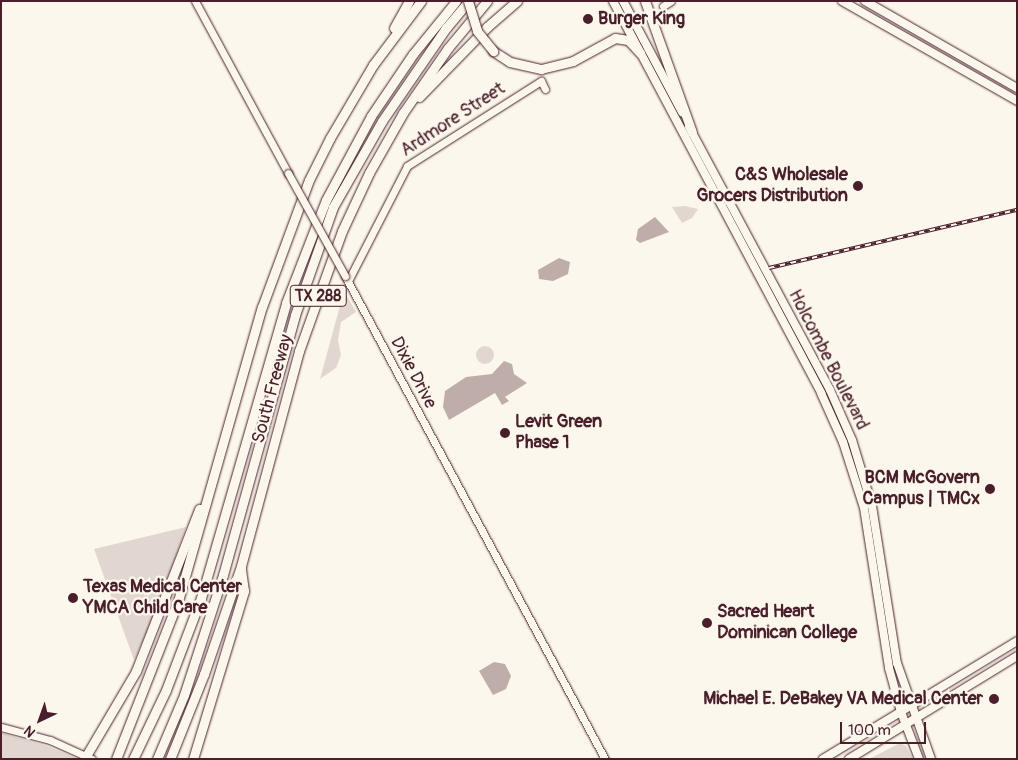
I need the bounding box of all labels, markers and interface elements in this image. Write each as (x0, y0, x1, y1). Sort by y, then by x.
place label: Burger King (598, 8, 685, 30)
marker: Burger King (582, 13, 594, 25)
street label: Ardmore Street (397, 78, 509, 162)
place label: C&S Wholesale Grocers Distribution (696, 165, 848, 208)
marker: C&S Wholesale Grocers Distribution (852, 180, 864, 192)
road number: TX 288 (289, 282, 347, 310)
street label: Holcombe Boulevard (783, 286, 873, 434)
street label: South Freeway (248, 332, 298, 446)
street label: Dixie Drive (385, 334, 441, 412)
place label: Levit Green Phase 1 (515, 412, 602, 454)
marker: Levit Green Phase 1 (499, 427, 511, 439)
place label: BCM McGovern Campus | TMCx (862, 468, 980, 510)
marker: BCM McGovern Campus | TMCx (984, 483, 996, 495)
place label: Texas Medical Center YMCA Child Care (83, 577, 242, 620)
marker: Texas Medical Center YMCA Child Care (67, 592, 79, 604)
place label: Sacred Heart Dominican College (717, 602, 857, 644)
marker: Sacred Heart Dominican College (701, 617, 713, 629)
place label: Michael E. DeBakey VA Medical Center (703, 688, 983, 710)
marker: Michael E. DeBakey VA Medical Center (987, 692, 1001, 706)
north arrow (15, 695, 65, 745)
scale bar (843, 712, 929, 744)
text: 100 m (848, 721, 891, 740)
text: N (20, 722, 39, 741)

